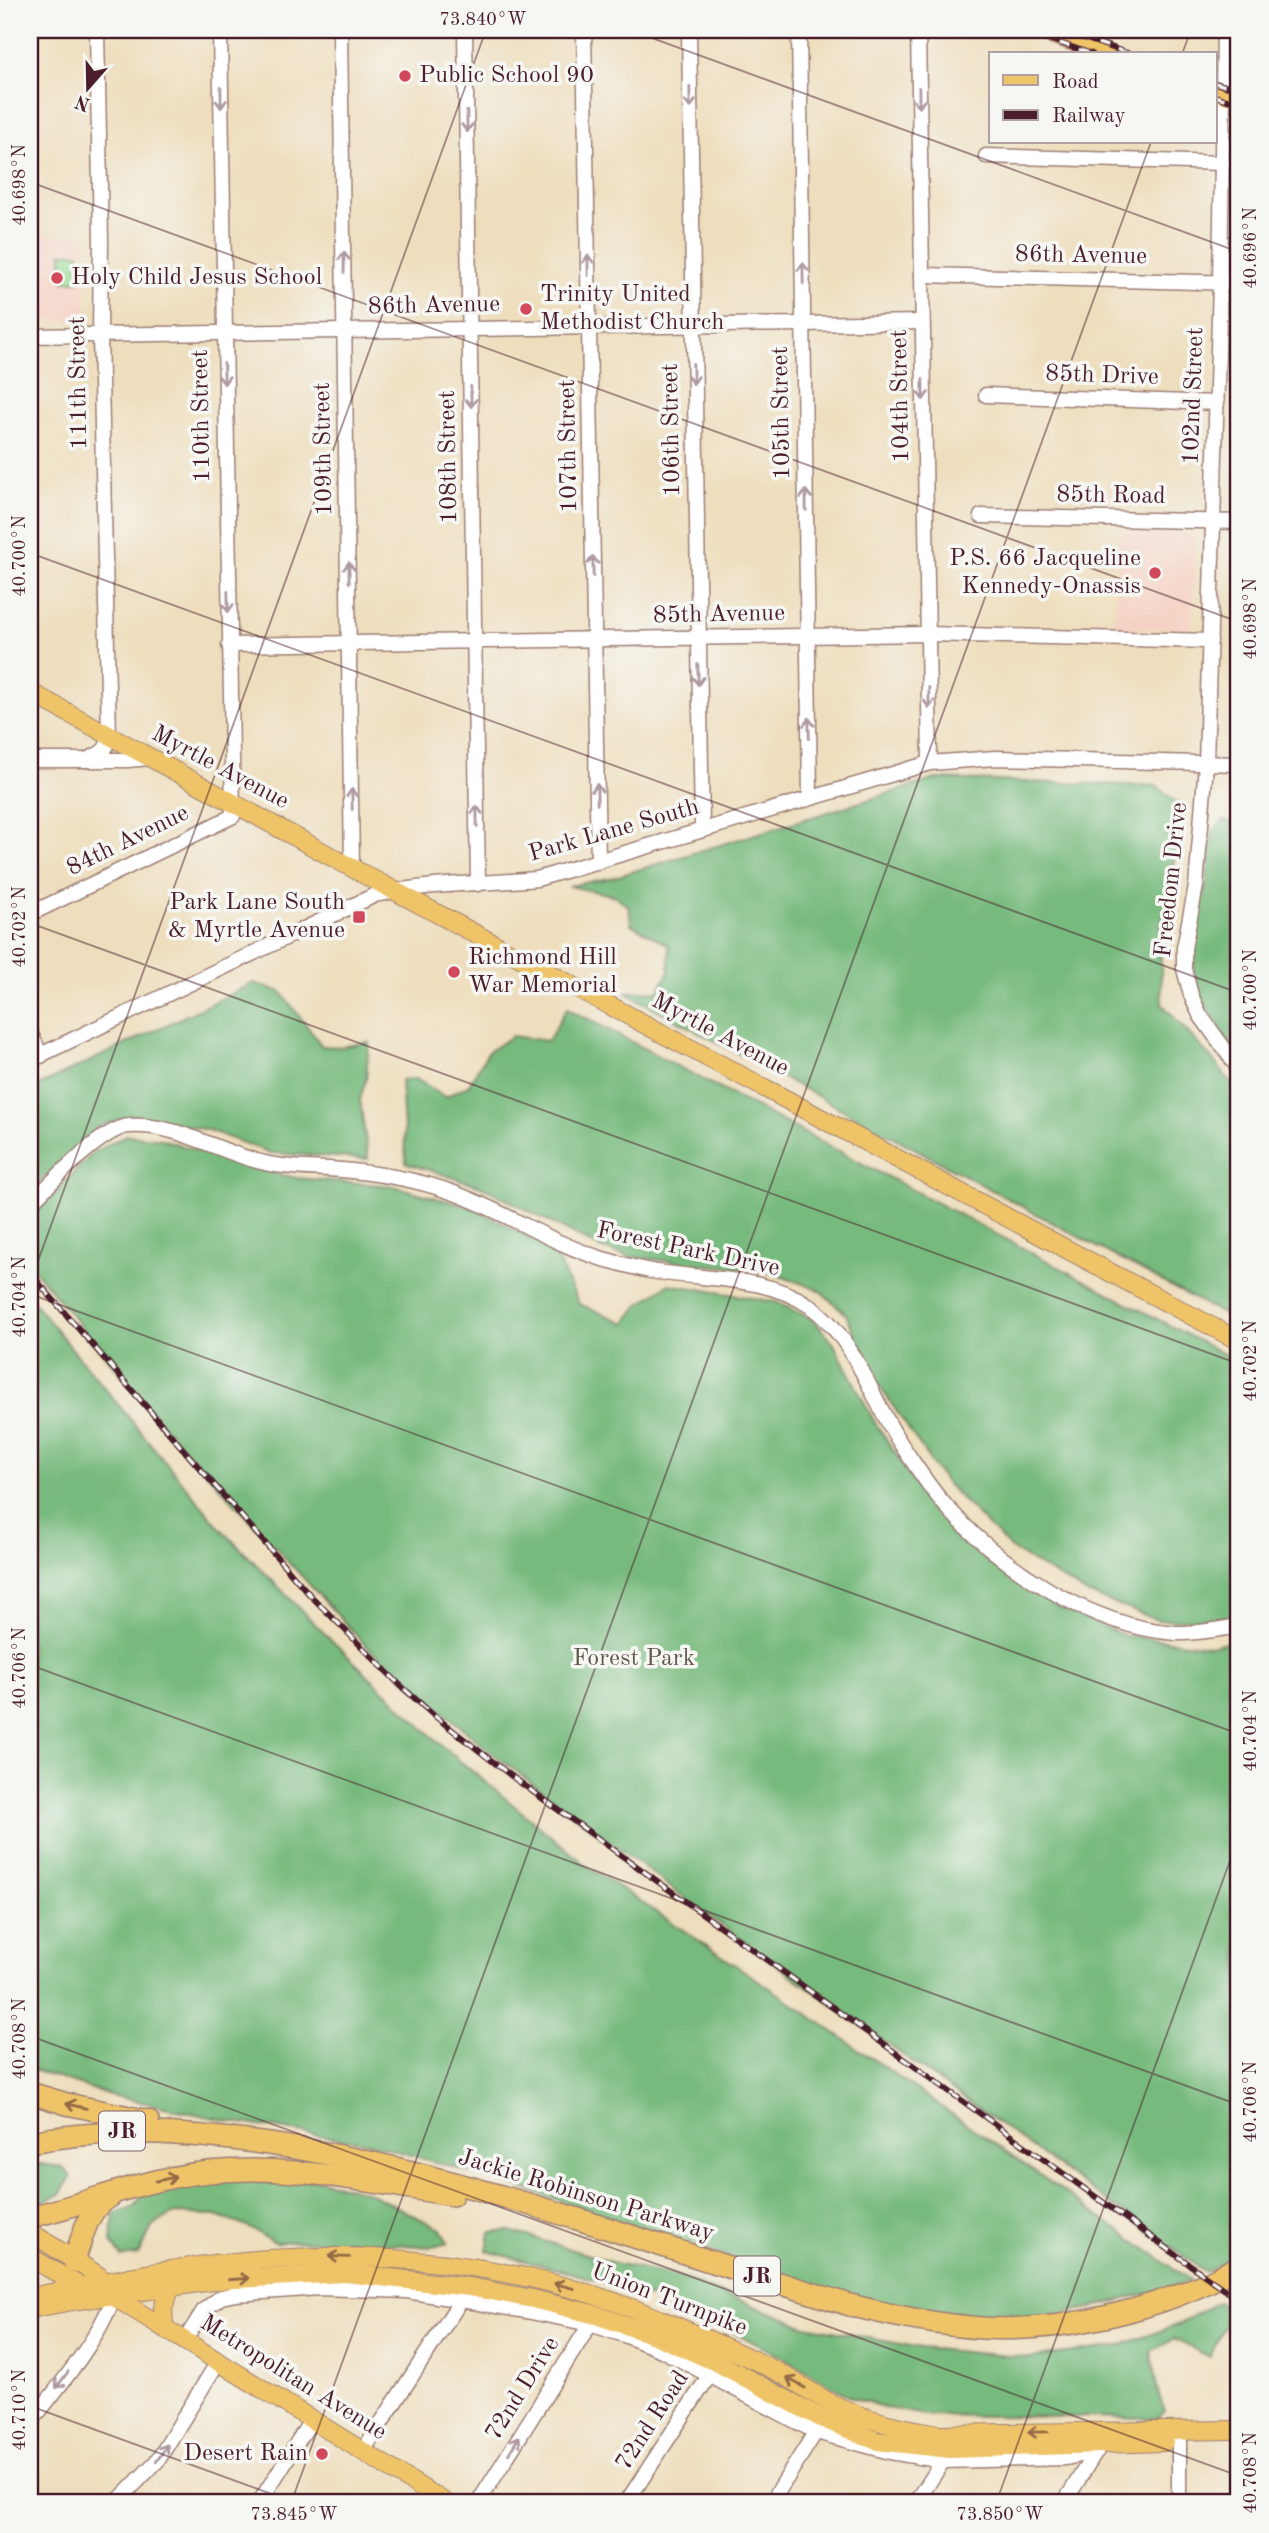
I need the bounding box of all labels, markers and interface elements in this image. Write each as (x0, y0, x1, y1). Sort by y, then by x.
text: 73.840°W (440, 11, 526, 29)
north arrow (52, 52, 122, 122)
legend (989, 52, 1216, 144)
place label: Public School 90 (419, 64, 594, 88)
marker: Public School 90 (397, 68, 413, 84)
text: Road (1052, 72, 1099, 93)
one-way arrow (214, 86, 227, 109)
one-way arrow (683, 86, 697, 109)
one-way arrow (913, 86, 926, 109)
text: N (73, 90, 93, 113)
text: Railway (1052, 106, 1126, 127)
one-way arrow (460, 111, 474, 134)
text: 40.698°N (11, 144, 29, 226)
text: 40.696°N (1242, 207, 1260, 289)
street label: 86th Avenue (1015, 243, 1147, 269)
one-way arrow (337, 250, 351, 273)
one-way arrow (582, 254, 595, 277)
one-way arrow (796, 262, 809, 285)
place label: Holy Child Jesus School (71, 266, 322, 290)
marker: Holy Child Jesus School (49, 270, 65, 286)
place label: Trinity United Methodist Church (540, 283, 724, 335)
street label: 86th Avenue (368, 293, 500, 319)
marker: Trinity United Methodist Church (518, 301, 534, 317)
street label: 111th Street (66, 316, 92, 450)
street label: 102nd Street (1180, 327, 1208, 465)
street label: 104th Street (888, 329, 914, 463)
street label: 105th Street (769, 346, 795, 480)
street label: 110th Street (189, 349, 215, 483)
street label: 85th Drive (1045, 362, 1159, 390)
one-way arrow (217, 363, 231, 386)
street label: 106th Street (659, 363, 685, 497)
one-way arrow (687, 363, 700, 386)
street label: 107th Street (556, 379, 582, 513)
one-way arrow (917, 379, 930, 402)
street label: 109th Street (311, 382, 337, 516)
one-way arrow (464, 385, 478, 408)
street label: 108th Street (436, 390, 462, 524)
street label: 85th Road (1056, 483, 1166, 509)
one-way arrow (799, 489, 813, 512)
text: 40.700°N (11, 515, 29, 597)
place label: P.S. 66 Jacqueline Kennedy-Onassis (949, 547, 1141, 599)
one-way arrow (586, 555, 600, 578)
one-way arrow (343, 560, 356, 583)
marker: P.S. 66 Jacqueline Kennedy-Onassis (1147, 565, 1163, 581)
text: 40.698°N (1242, 578, 1260, 660)
one-way arrow (221, 590, 235, 613)
street label: 85th Avenue (653, 602, 785, 628)
one-way arrow (692, 664, 705, 687)
one-way arrow (922, 686, 935, 709)
one-way arrow (802, 717, 816, 740)
street label: Myrtle Avenue (147, 722, 293, 814)
one-way arrow (590, 783, 603, 806)
one-way arrow (345, 788, 359, 811)
street label: Park Lane South (526, 795, 702, 867)
street label: 84th Avenue (63, 801, 193, 881)
street label: Freedom Drive (1152, 801, 1192, 959)
one-way arrow (470, 804, 484, 827)
text: 40.702°N (11, 886, 29, 968)
place label: Park Lane South & Myrtle Avenue (168, 891, 345, 943)
marker: Park Lane South & Myrtle Avenue (351, 909, 367, 925)
place label: Richmond Hill War Memorial (468, 946, 617, 998)
text: 40.700°N (1242, 949, 1260, 1031)
marker: Richmond Hill War Memorial (446, 964, 462, 980)
street label: Myrtle Avenue (647, 989, 793, 1081)
street label: Forest Park Drive (594, 1219, 782, 1281)
text: 40.704°N (11, 1256, 29, 1338)
text: 40.702°N (1242, 1320, 1260, 1402)
text: 40.706°N (11, 1627, 29, 1709)
park label: Forest Park (573, 1647, 695, 1671)
text: 40.704°N (1242, 1690, 1260, 1772)
text: 40.708°N (11, 1998, 29, 2080)
text: 40.706°N (1242, 2061, 1260, 2143)
one-way arrow (66, 2099, 88, 2112)
road number: JR (99, 2112, 145, 2150)
street label: Jackie Robinson Parkway (455, 2146, 717, 2246)
one-way arrow (154, 2171, 177, 2185)
one-way arrow (328, 2251, 351, 2264)
road number: JR (734, 2256, 780, 2296)
street label: Union Turnpike (588, 2259, 750, 2341)
one-way arrow (227, 2272, 250, 2285)
one-way arrow (553, 2279, 575, 2292)
street label: Metropolitan Avenue (196, 2311, 390, 2445)
street label: 72nd Drive (482, 2333, 564, 2445)
street label: 72nd Road (612, 2367, 694, 2475)
text: 40.710°N (11, 2369, 29, 2451)
one-way arrow (55, 2370, 69, 2389)
one-way arrow (786, 2376, 807, 2389)
one-way arrow (1026, 2426, 1049, 2439)
text: 40.708°N (1242, 2432, 1260, 2514)
one-way arrow (508, 2436, 522, 2456)
place label: Desert Rain (183, 2442, 308, 2466)
one-way arrow (155, 2444, 169, 2463)
marker: Desert Rain (314, 2446, 330, 2462)
text: 73.845°W (251, 2506, 337, 2524)
text: 73.850°W (957, 2506, 1043, 2524)

